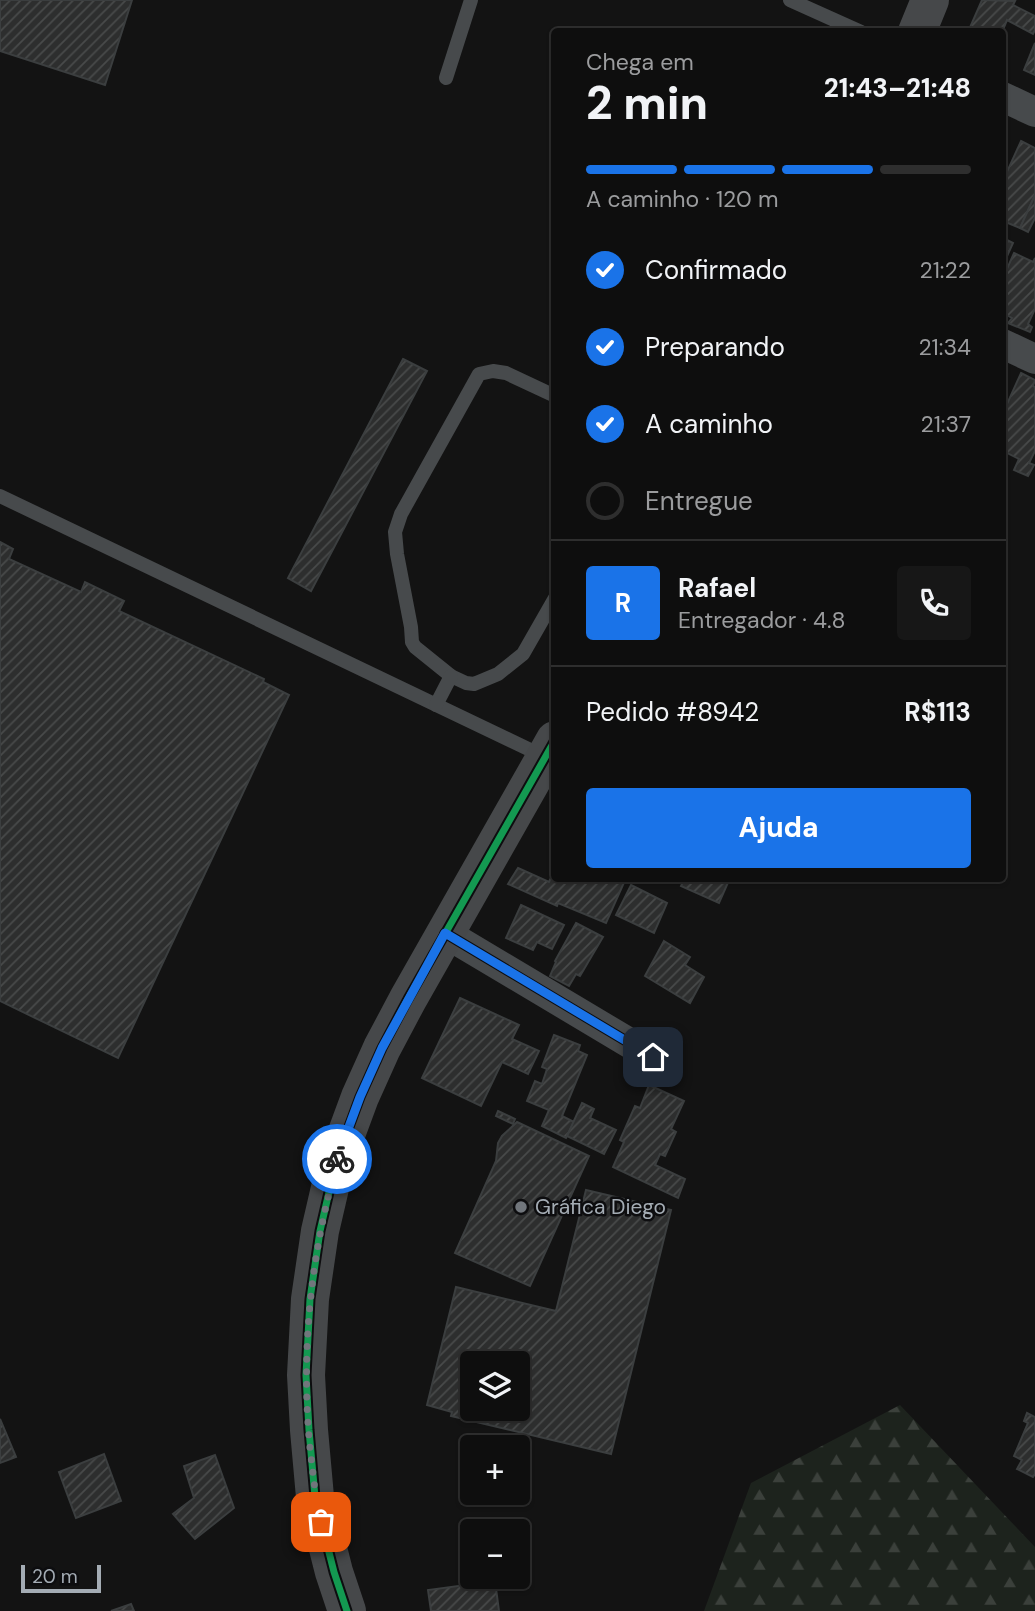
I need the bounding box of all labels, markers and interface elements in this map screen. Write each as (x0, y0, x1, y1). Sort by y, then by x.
text: Chega em (586, 47, 694, 77)
text: 21:43–21:48 (824, 71, 971, 105)
text: 2 min (586, 73, 708, 133)
text: A caminho · 120 m (586, 184, 778, 214)
icon: check (586, 251, 624, 289)
text: Confirmado (645, 253, 787, 287)
text: 21:22 (919, 255, 971, 285)
icon: check (586, 328, 624, 366)
text: Preparando (645, 330, 785, 364)
text: 21:34 (918, 332, 971, 362)
icon: check (586, 405, 624, 443)
text: A caminho (645, 407, 773, 441)
text: 21:37 (920, 409, 971, 439)
text: Entregue (645, 484, 753, 518)
button: phone (897, 566, 971, 640)
text: Rafael (678, 571, 756, 605)
text: R (615, 586, 631, 620)
text: Entregador · 4.8 (678, 605, 846, 635)
text: Pedido #8942 (586, 695, 759, 729)
text: R$113 (904, 695, 971, 729)
button: Ajuda (586, 788, 971, 868)
pin (623, 1027, 683, 1087)
icon: home (634, 1038, 672, 1076)
courier (302, 1124, 372, 1194)
icon: bike (318, 1140, 356, 1178)
place label: Gráfica Diego (535, 1193, 666, 1221)
marker: Gráfica Diego (513, 1199, 529, 1215)
map controls (460, 1351, 530, 1589)
button: layers (460, 1351, 530, 1421)
button: + (460, 1435, 530, 1505)
pin (291, 1492, 351, 1552)
icon: bag (302, 1503, 340, 1541)
button: − (460, 1519, 530, 1589)
scale bar (21, 1562, 102, 1594)
text: 20 m (32, 1564, 78, 1589)

